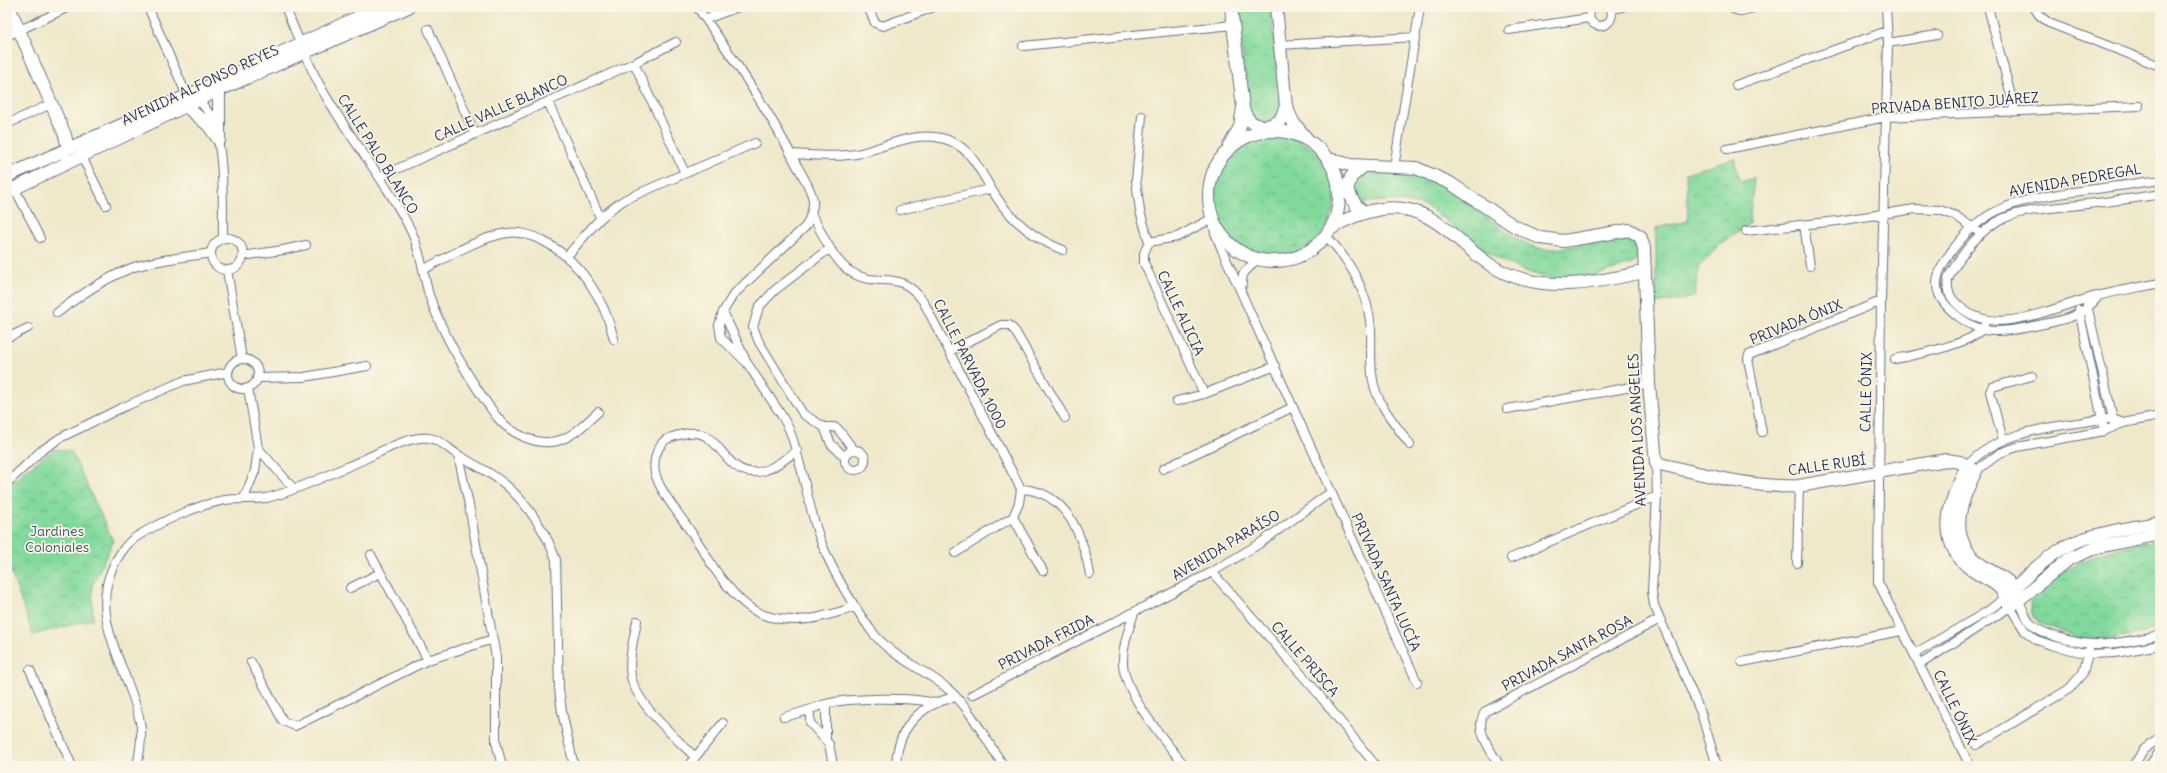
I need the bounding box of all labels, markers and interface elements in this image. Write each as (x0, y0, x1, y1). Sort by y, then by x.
street label: AVENIDA ALFONSO REYES (119, 41, 282, 129)
street label: CALLE VALLE BLANCO (431, 70, 571, 146)
street label: PRIVADA BENITO JUÁREZ (1870, 88, 2040, 118)
street label: CALLE PALO BLANCO (334, 91, 422, 218)
street label: AVENIDA PEDREGAL (2008, 159, 2143, 200)
street label: CALLE ALICIA (1153, 268, 1209, 358)
street label: PRIVADA ÓNIX (1747, 295, 1845, 349)
street label: CALLE PARVADA 1000 (929, 296, 1011, 432)
street label: CALLE ÓNIX (1856, 351, 1876, 432)
street label: AVENIDA LOS ANGELES (1624, 353, 1650, 507)
street label: CALLE RUBÍ (1787, 451, 1867, 479)
street label: AVENIDA PARAÍSO (1169, 505, 1284, 584)
street label: PRIVADA SANTA LUCÍA (1347, 510, 1425, 654)
park label: Jardines Coloniales (25, 522, 89, 556)
street label: PRIVADA FRIDA (995, 610, 1097, 674)
street label: PRIVADA SANTA ROSA (1499, 611, 1635, 695)
street label: CALLE PRISCA (1267, 617, 1343, 701)
street label: CALLE ÓNIX (1929, 667, 1981, 747)

